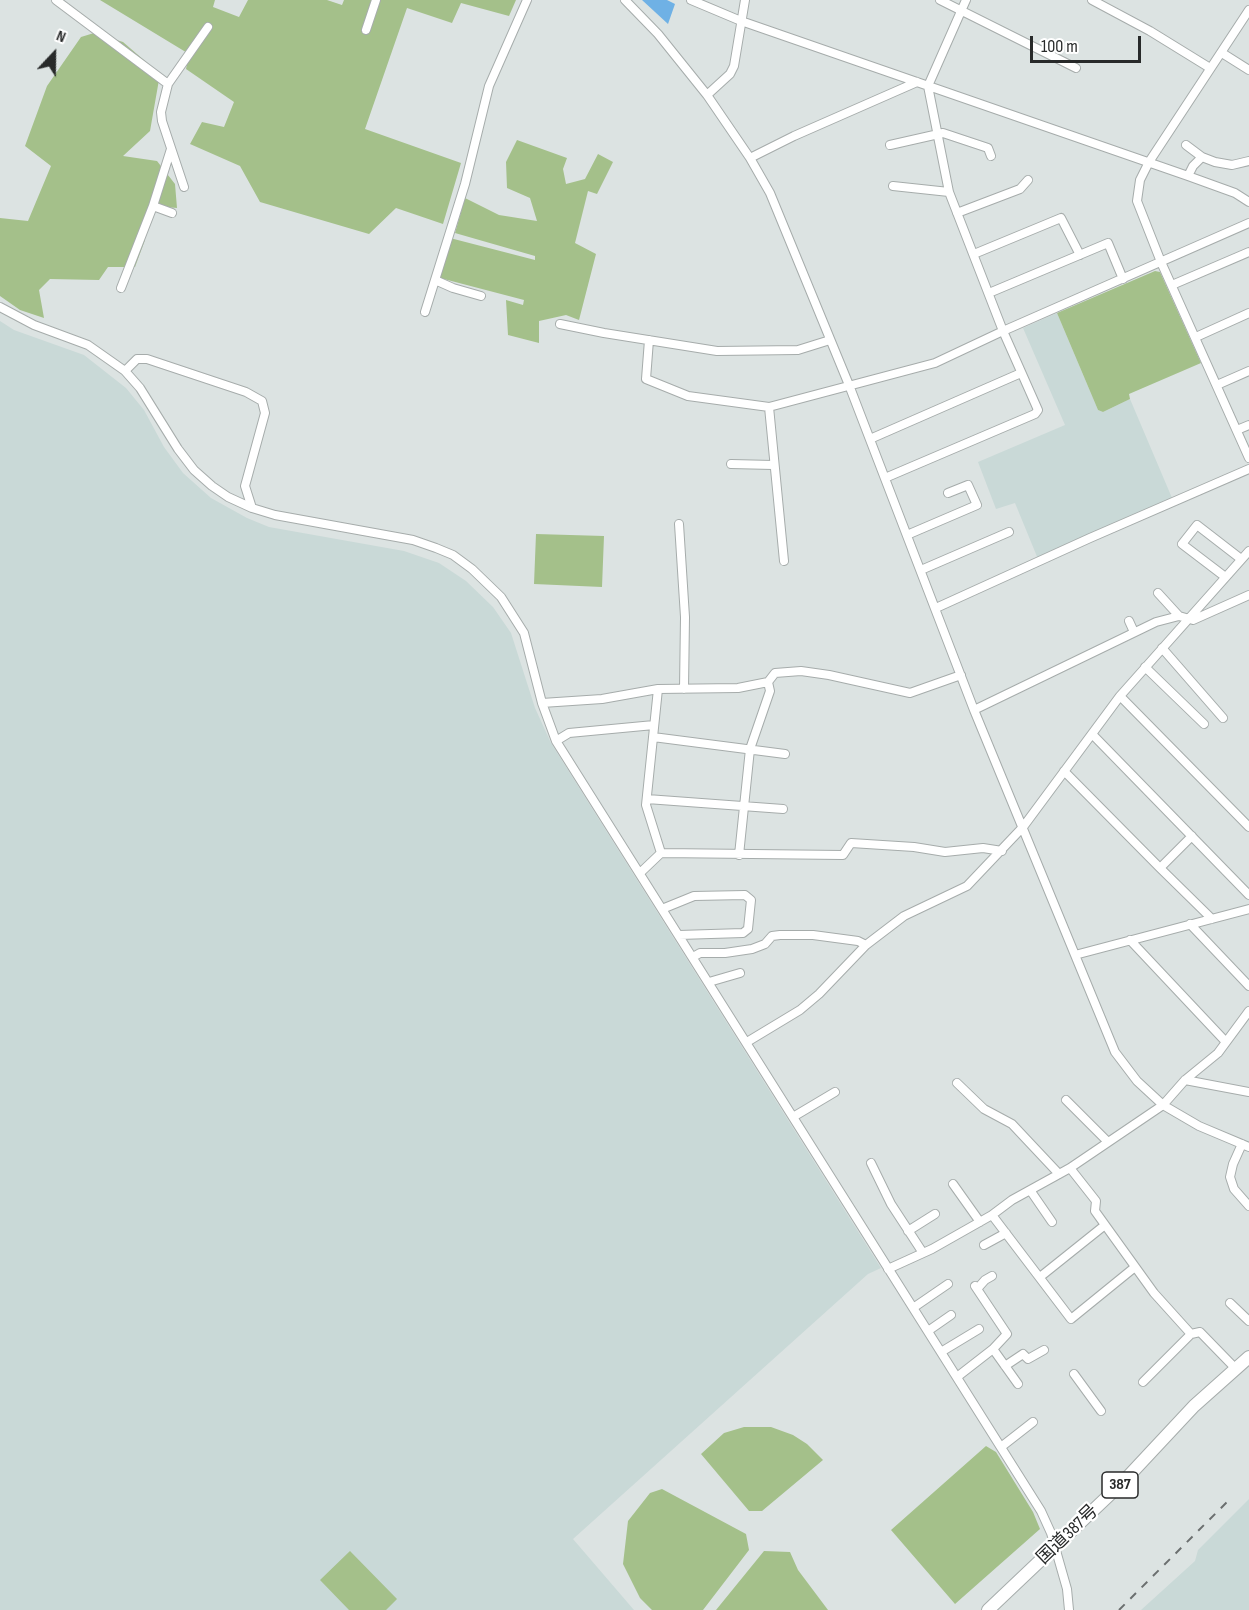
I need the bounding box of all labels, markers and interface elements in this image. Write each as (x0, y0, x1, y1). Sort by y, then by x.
north arrow (24, 24, 84, 84)
scale bar (1033, 24, 1144, 62)
text: N (53, 26, 68, 47)
text: 100 m (1041, 36, 1078, 57)
road number: 387 (1102, 1472, 1138, 1498)
street label: 国道387号 (1033, 1501, 1103, 1569)

